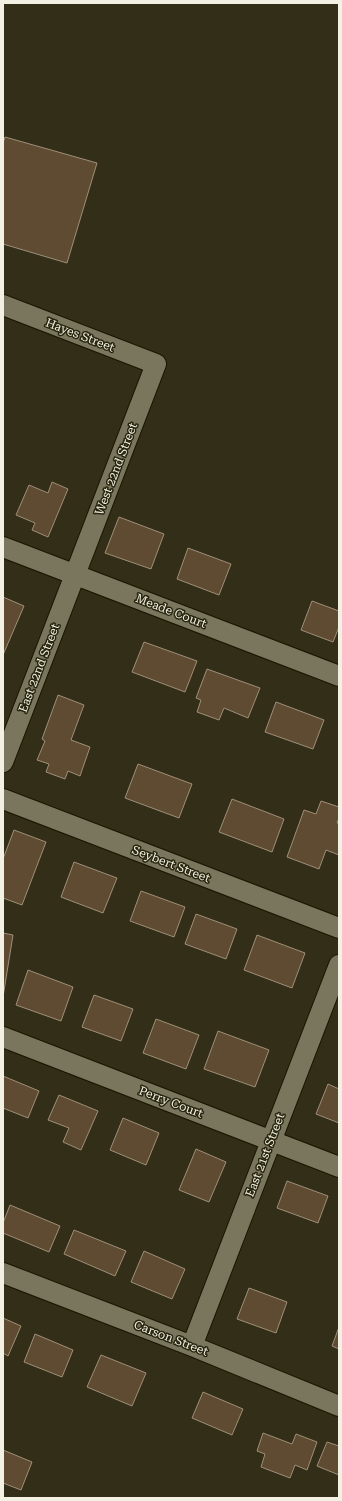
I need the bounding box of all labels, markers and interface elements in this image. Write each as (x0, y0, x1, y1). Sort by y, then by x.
street label: Hayes Street (44, 315, 117, 355)
street label: West 22nd Street (92, 420, 140, 517)
street label: Meade Court (134, 591, 209, 631)
street label: East 22nd Street (16, 621, 63, 714)
street label: Seybert Street (130, 843, 213, 886)
street label: Perry Court (137, 1083, 205, 1121)
street label: East 21st Street (243, 1111, 288, 1199)
street label: Carson Street (132, 1317, 211, 1359)

